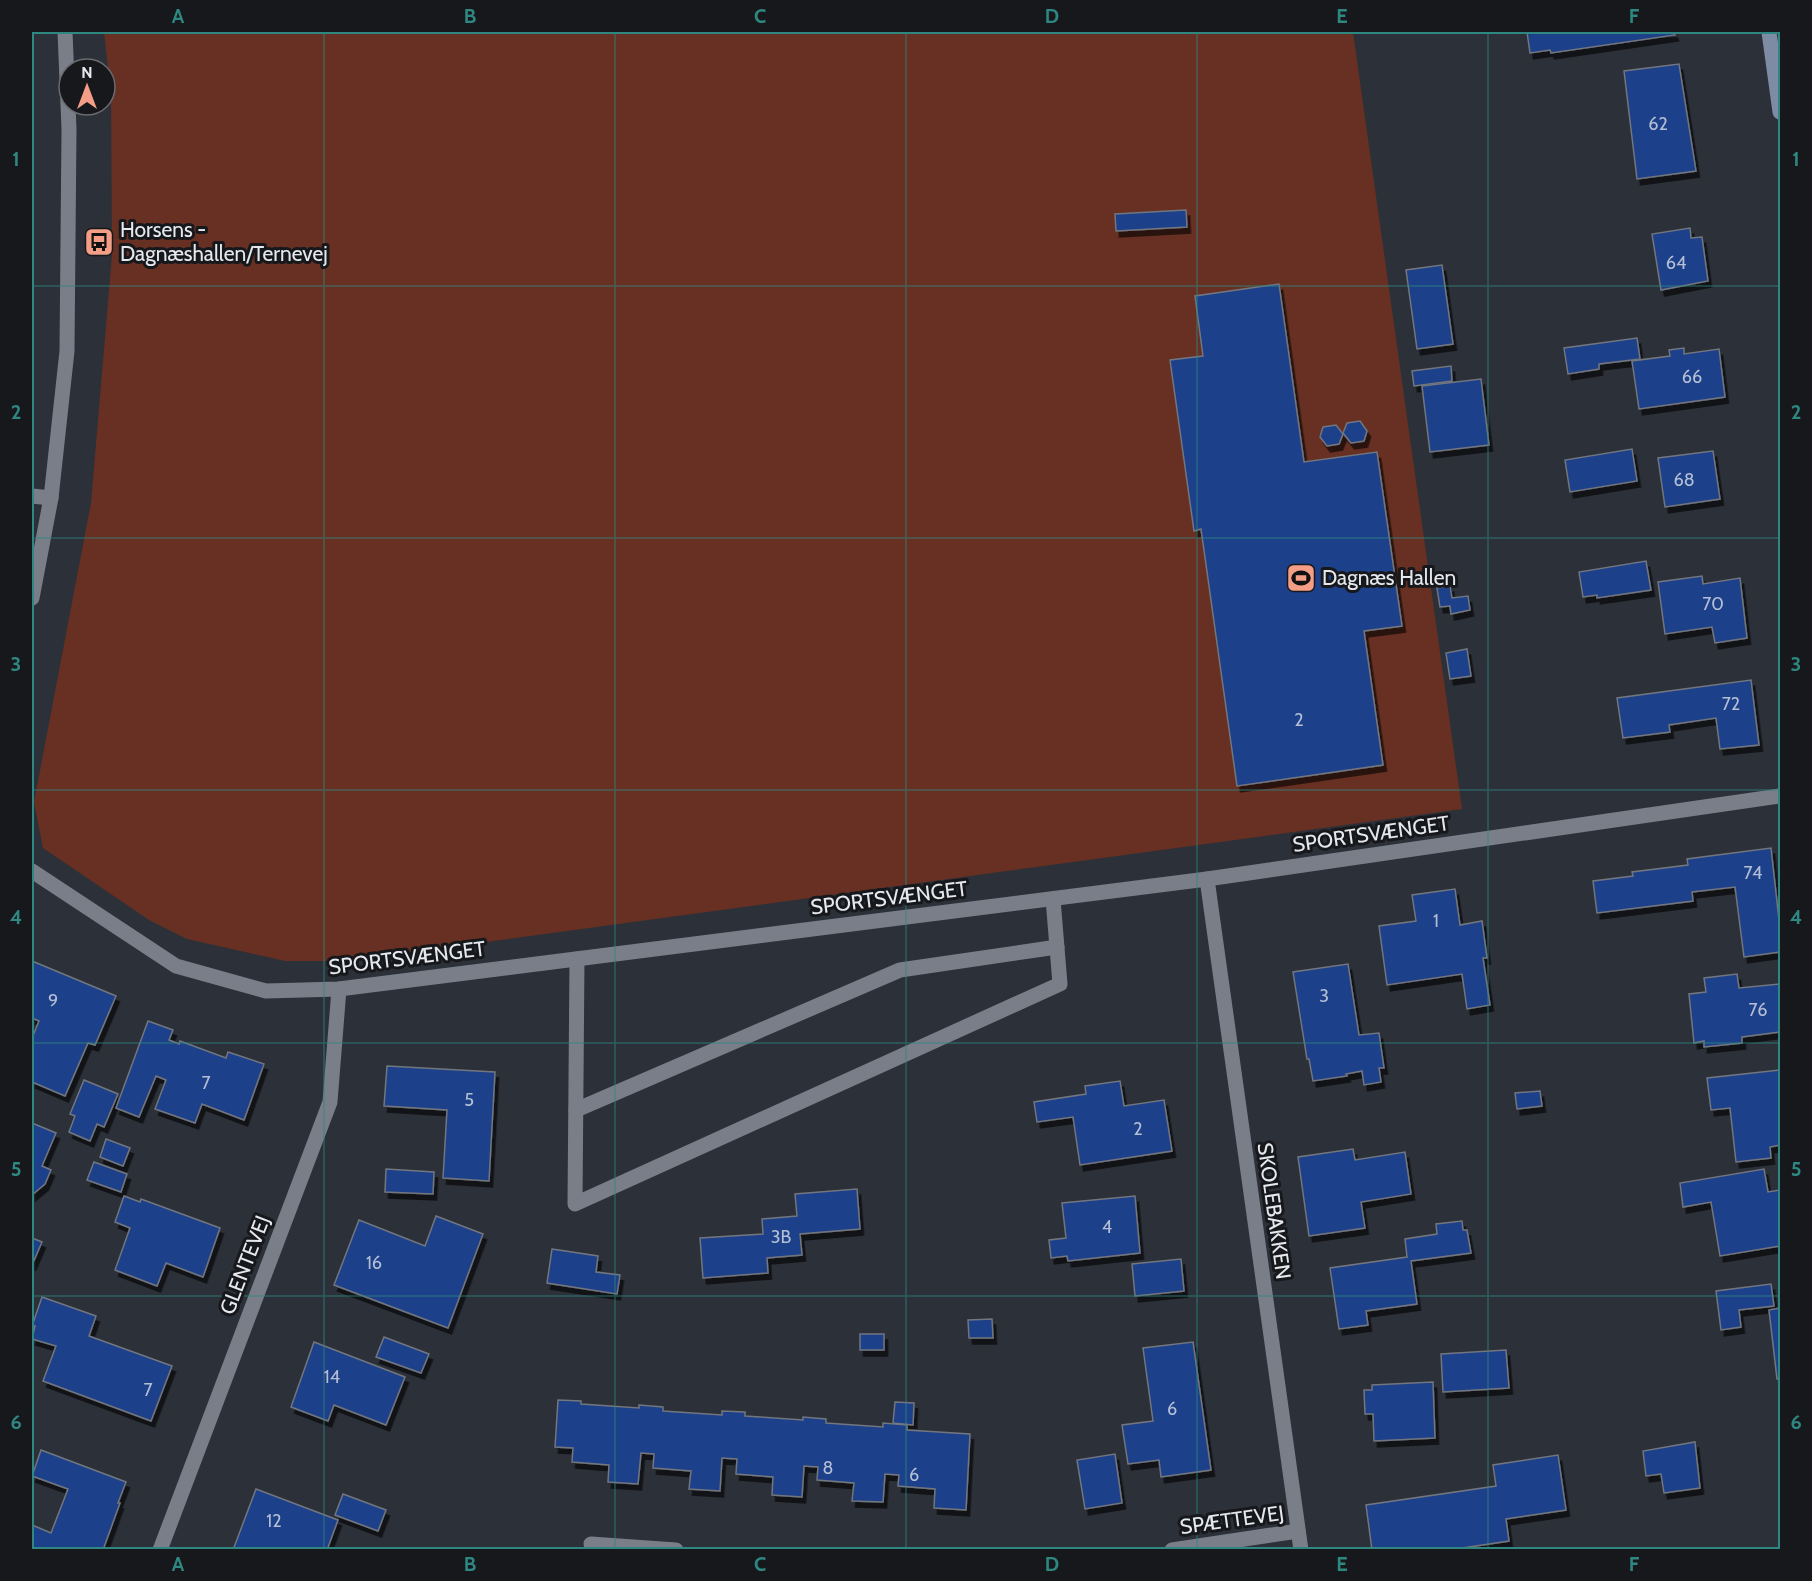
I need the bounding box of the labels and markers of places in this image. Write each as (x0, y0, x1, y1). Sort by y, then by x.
place label: Horsens - Dagnæshallen/Ternevej (120, 217, 328, 267)
bus stop icon: Horsens - Dagnæshallen/Ternevej (83, 226, 115, 258)
sports icon: Dagnæs Hallen (1285, 562, 1317, 594)
place label: Dagnæs Hallen (1322, 565, 1456, 590)

